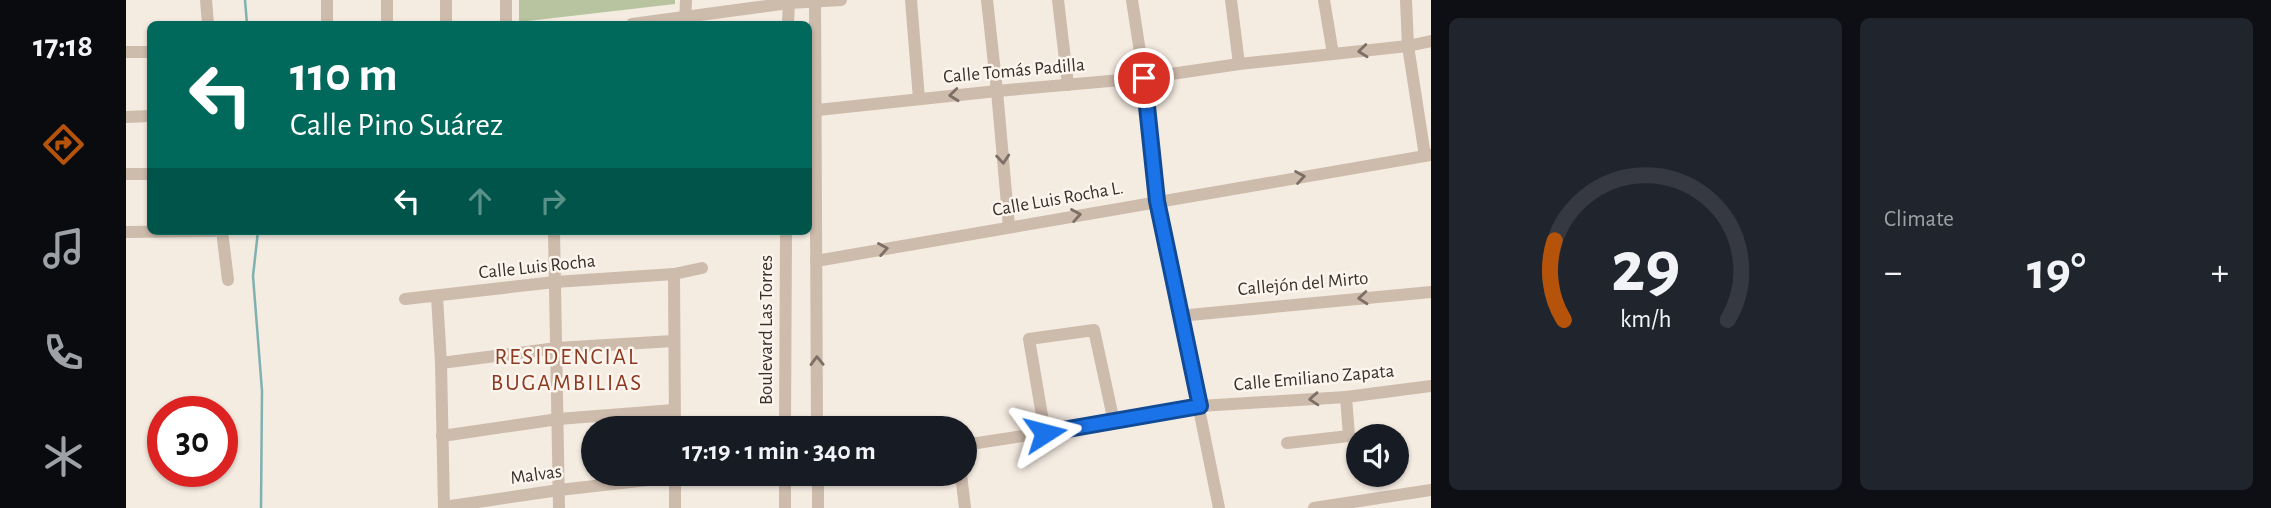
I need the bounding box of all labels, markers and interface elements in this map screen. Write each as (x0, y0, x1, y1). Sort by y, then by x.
text: 17:18 (33, 30, 93, 62)
one-way arrow (1358, 43, 1369, 58)
pin (1114, 48, 1174, 108)
icon: left (175, 49, 266, 140)
text: 110 m (290, 51, 398, 100)
street label: Calle Tomás Padilla (942, 55, 1086, 87)
icon: arrive (1125, 59, 1163, 97)
one-way arrow (948, 88, 960, 103)
text: Calle Pino Suárez (290, 109, 503, 141)
icon: directions (39, 120, 88, 169)
one-way arrow (995, 154, 1010, 165)
one-way arrow (1294, 170, 1306, 185)
street label: Calle Luis Rocha L. (991, 178, 1125, 220)
icon: left (388, 182, 426, 220)
icon: ahead (461, 182, 499, 220)
icon: right (534, 182, 572, 220)
one-way arrow (1070, 208, 1082, 223)
text: Climate (1884, 208, 1954, 231)
icon: music (39, 224, 88, 273)
text: 29 (1611, 232, 1680, 305)
one-way arrow (877, 242, 889, 257)
text: 19° (2027, 246, 2086, 298)
street label: Calle Luis Rocha (478, 251, 597, 283)
text: − (1884, 254, 1902, 292)
text: + (2211, 254, 2229, 292)
street label: Boulevard Las Torres (757, 255, 776, 405)
street label: Callejón del Mirto (1237, 269, 1369, 299)
one-way arrow (1357, 290, 1368, 305)
text: km/h (1620, 307, 1671, 332)
icon: phone (39, 328, 88, 377)
district label: RESIDENCIAL BUGAMBILIAS (491, 346, 643, 395)
one-way arrow (809, 355, 824, 366)
street label: Calle Emiliano Zapata (1233, 362, 1395, 394)
one-way arrow (1309, 391, 1320, 406)
speed limit sign: 30 (147, 396, 238, 487)
position arrow (1008, 396, 1082, 470)
map controls (1346, 424, 1409, 487)
button: sound (1346, 424, 1409, 487)
icon: climate (39, 432, 88, 481)
text: 17:19 · 1 min · 340 m (682, 438, 876, 464)
street label: Malvas (509, 462, 563, 488)

